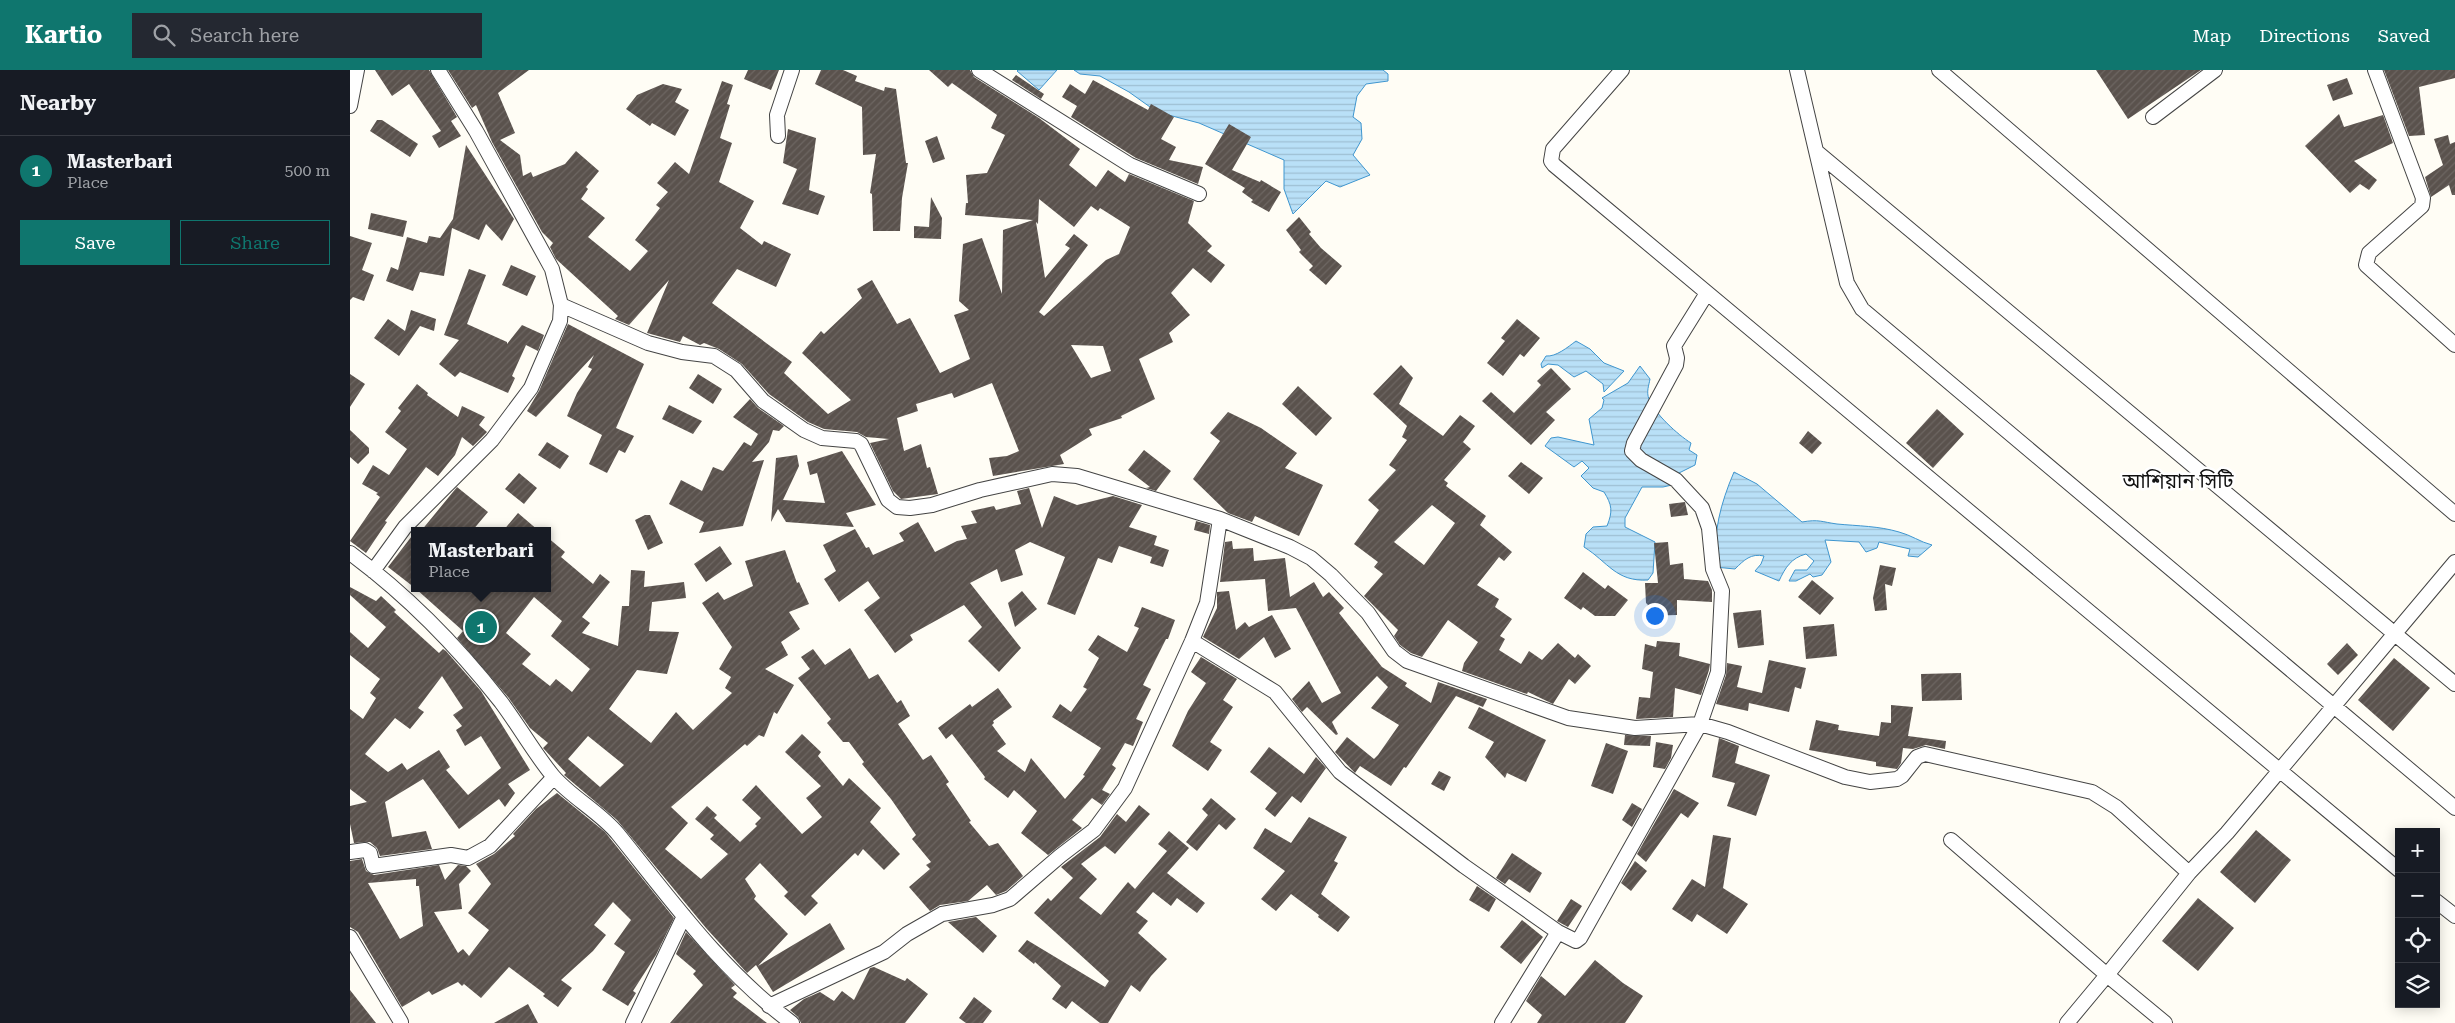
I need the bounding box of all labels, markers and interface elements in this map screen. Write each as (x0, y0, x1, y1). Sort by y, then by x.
search box (132, 13, 482, 58)
text: Kartio (25, 21, 102, 49)
icon: search (150, 21, 178, 49)
text: Search here (190, 24, 299, 47)
text: Map (2193, 25, 2231, 46)
text: Directions (2259, 25, 2350, 46)
text: Saved (2378, 25, 2430, 46)
text: Nearby (20, 91, 96, 115)
text: Masterbari (67, 150, 172, 173)
text: 1 (32, 161, 40, 180)
text: 500 m (284, 161, 330, 180)
text: Place (67, 173, 108, 192)
button: Save (20, 220, 170, 265)
button: Share (180, 220, 330, 265)
district label: আশিয়ান সিটি (2121, 469, 2235, 493)
popup (411, 527, 551, 592)
text: Masterbari (428, 539, 534, 562)
text: Place (428, 562, 470, 581)
your location (1642, 603, 1668, 629)
pin: 1 (465, 608, 497, 646)
map controls (2395, 828, 2440, 1008)
button: + (2395, 828, 2440, 873)
button: − (2395, 873, 2440, 918)
button: locate (2395, 918, 2440, 963)
button: layers (2395, 963, 2440, 1008)

